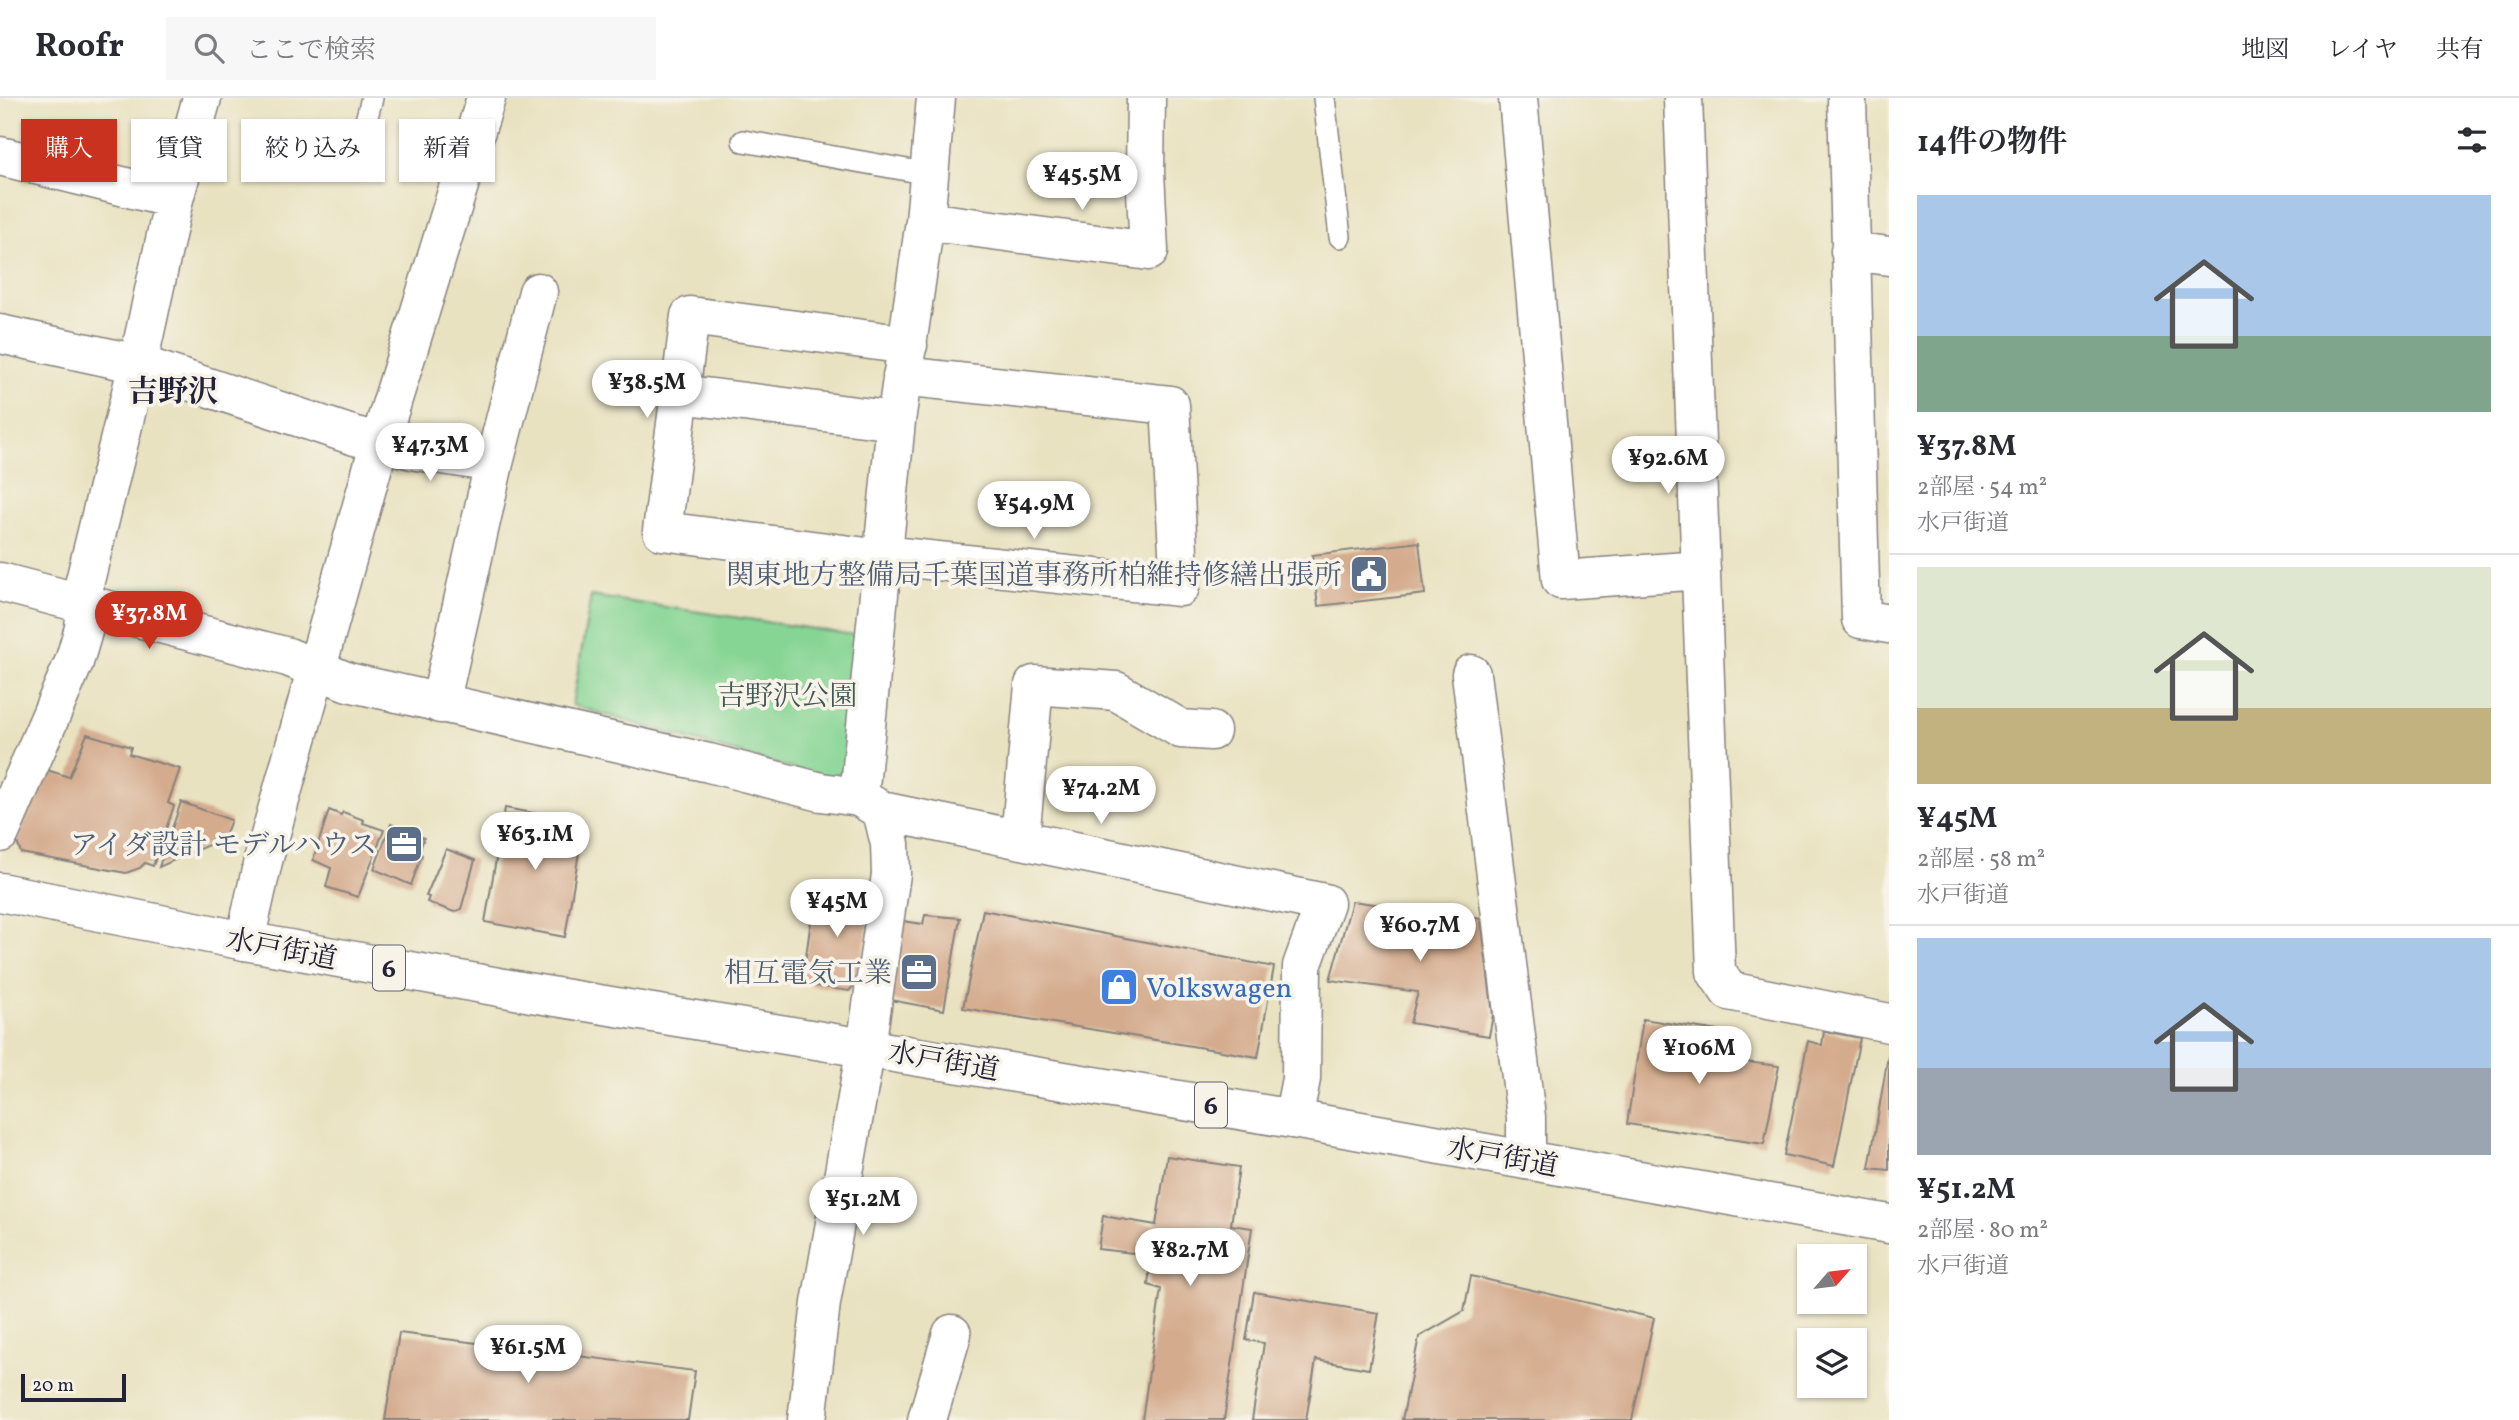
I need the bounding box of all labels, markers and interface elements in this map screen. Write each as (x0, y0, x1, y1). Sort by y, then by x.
search box (166, 17, 656, 80)
text: Roofr (35, 25, 124, 71)
icon: search (190, 29, 228, 67)
text: ここで検索 (246, 33, 376, 69)
text: 地図 (2241, 34, 2289, 68)
text: レイヤ (2327, 34, 2398, 68)
text: 共有 (2436, 34, 2484, 68)
chip: 購入 (21, 119, 117, 182)
chip: 賃貸 (131, 119, 227, 182)
chip: 絞り込み (241, 119, 385, 182)
chip: 新着 (399, 119, 495, 182)
icon: filters (2453, 121, 2491, 159)
text: 14件の物件 (1917, 122, 2067, 164)
pin: ¥45.5M (1025, 152, 1139, 212)
text: ¥45.5M (1043, 159, 1121, 191)
icon: home (2141, 241, 2267, 367)
pin: ¥38.5M (590, 360, 704, 420)
text: ¥38.5M (608, 367, 686, 399)
district label: 吉野沢 (128, 372, 218, 414)
pin: ¥47.3M (373, 424, 487, 483)
text: ¥37.8M (1917, 426, 2016, 468)
text: ¥47.3M (392, 430, 468, 462)
pin: ¥92.6M (1611, 436, 1725, 496)
text: ¥92.6M (1628, 443, 1708, 475)
text: 2部屋 · 54 m² (1917, 472, 2047, 504)
pin: ¥54.9M (977, 482, 1091, 541)
text: ¥54.9M (994, 488, 1074, 520)
text: 水戸街道 (1917, 508, 2009, 540)
public building icon: 関東地方整備局千葉国道事務所柏維持修繕出張所 (1348, 553, 1390, 595)
place label: 関東地方整備局千葉国道事務所柏維持修繕出張所 (726, 557, 1342, 596)
pin: ¥37.8M (92, 592, 206, 651)
text: ¥37.8M (111, 598, 187, 630)
icon: home (2141, 613, 2267, 739)
park label: 吉野沢公園 (717, 678, 857, 717)
pin: ¥74.2M (1044, 766, 1158, 826)
text: ¥74.2M (1062, 773, 1140, 805)
text: ¥45M (1917, 798, 1997, 840)
pin: ¥63.1M (478, 812, 592, 872)
text: ¥63.1M (497, 819, 573, 851)
office icon: アイダ設計 モデルハウス (383, 823, 425, 865)
place label: アイダ設計 モデルハウス (70, 827, 377, 866)
text: 2部屋 · 58 m² (1917, 844, 2045, 876)
pin: ¥45M (796, 880, 878, 939)
text: 水戸街道 (1917, 880, 2009, 912)
text: ¥45M (806, 886, 868, 918)
pin: ¥60.7M (1363, 904, 1477, 963)
text: ¥60.7M (1380, 910, 1460, 942)
street label: 水戸街道 (223, 921, 340, 980)
road number: 6 (373, 946, 405, 990)
office icon: 相互電気工業 (898, 951, 940, 993)
place label: 相互電気工業 (724, 955, 892, 994)
shop icon: Volkswagen (1098, 966, 1140, 1008)
place label: Volkswagen (1146, 970, 1292, 1009)
icon: home (2141, 984, 2267, 1110)
pin: ¥106M (1650, 1026, 1748, 1086)
text: ¥106M (1663, 1033, 1735, 1065)
street label: 水戸街道 (885, 1034, 1002, 1091)
road number: 6 (1195, 1082, 1227, 1128)
street label: 水戸街道 (1444, 1130, 1561, 1187)
text: ¥51.2M (1917, 1169, 2016, 1211)
pin: ¥51.2M (806, 1178, 920, 1237)
text: ¥51.2M (825, 1184, 901, 1216)
text: 2部屋 · 80 m² (1917, 1215, 2048, 1247)
pin: ¥82.7M (1133, 1228, 1247, 1288)
text: ¥82.7M (1151, 1235, 1229, 1267)
north arrow (1797, 1244, 1867, 1314)
map controls (1797, 1244, 1867, 1398)
text: 水戸街道 (1917, 1251, 2009, 1283)
pin: ¥61.5M (471, 1326, 585, 1385)
button: layers (1797, 1328, 1867, 1398)
text: ¥61.5M (490, 1332, 566, 1364)
scale bar (21, 1371, 126, 1403)
text: 20 m (32, 1373, 74, 1399)

